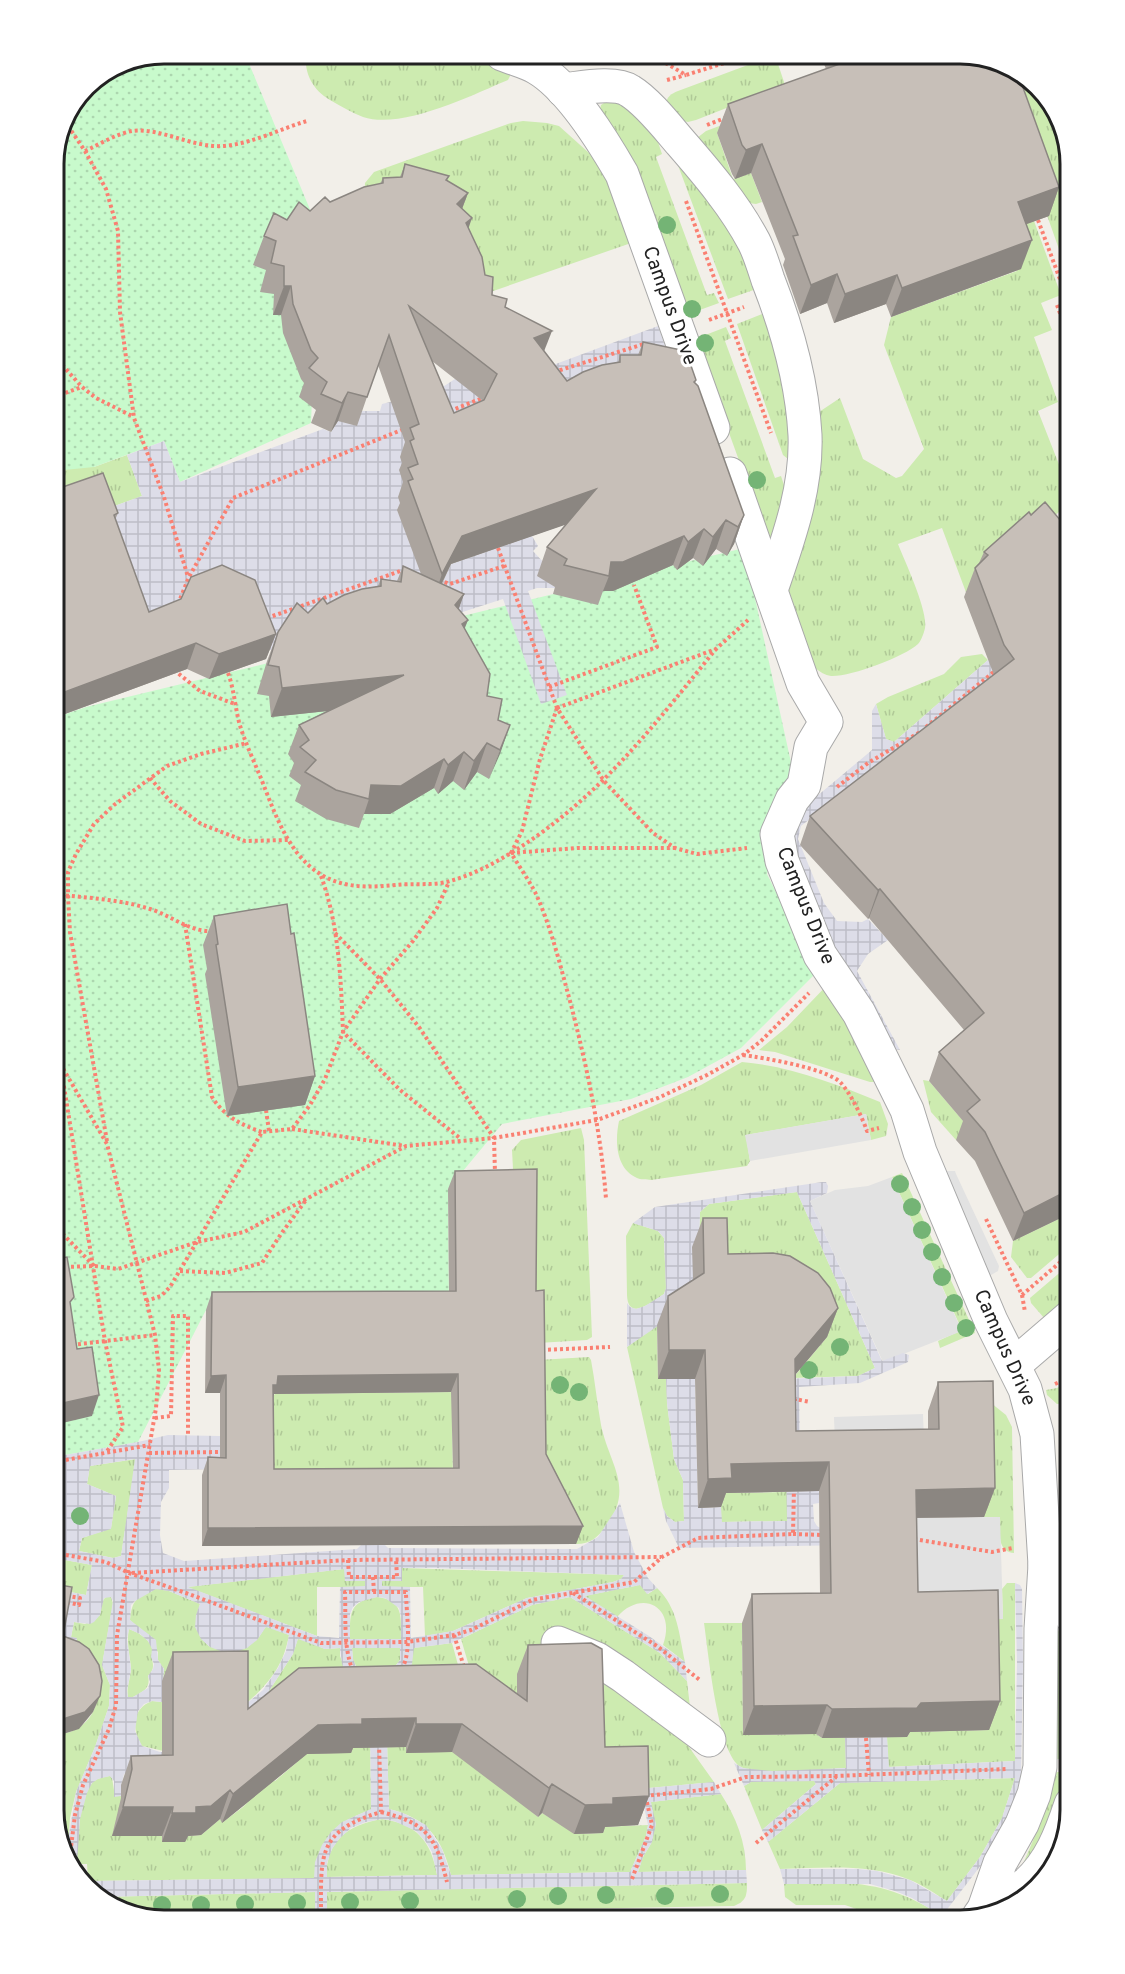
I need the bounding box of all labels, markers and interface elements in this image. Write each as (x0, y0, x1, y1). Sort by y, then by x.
street label: Campus Drive (635, 243, 703, 369)
street label: Campus Drive (770, 843, 840, 969)
street label: Campus Drive (967, 1286, 1041, 1410)

